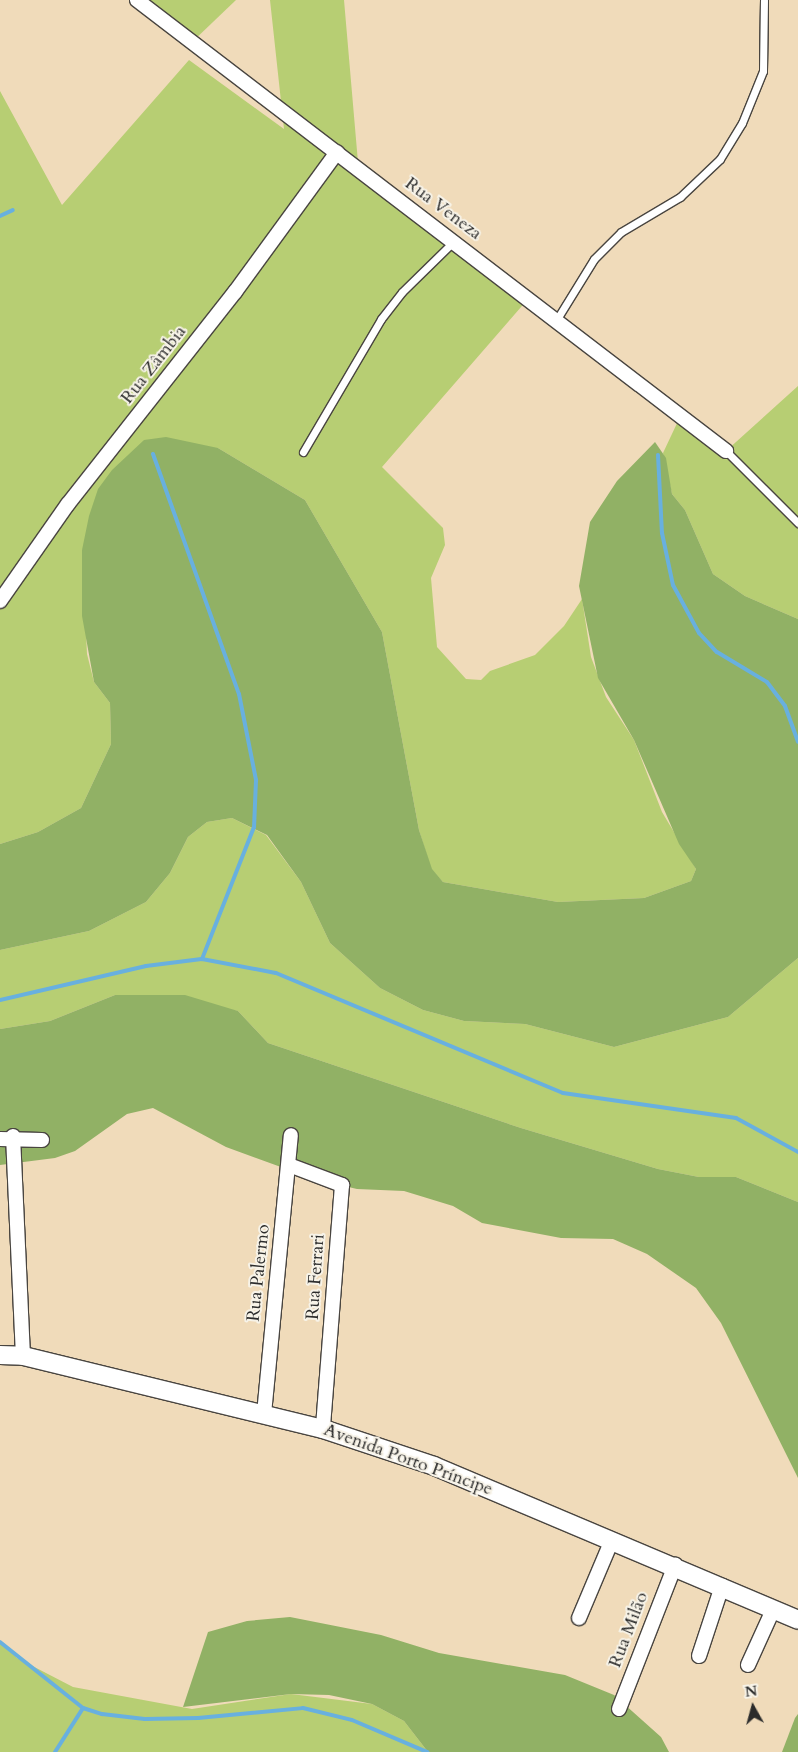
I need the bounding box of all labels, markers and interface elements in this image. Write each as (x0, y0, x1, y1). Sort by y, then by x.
street label: Rua Veneza (400, 173, 486, 245)
street label: Rua Zâmbia (117, 322, 191, 408)
street label: Rua Palermo (243, 1223, 275, 1323)
street label: Rua Ferrari (302, 1233, 330, 1321)
street label: Avenida Porto Príncipe (321, 1419, 495, 1501)
street label: Rua Milão (605, 1589, 653, 1671)
text: N (744, 1681, 758, 1702)
north arrow (728, 1682, 778, 1732)

